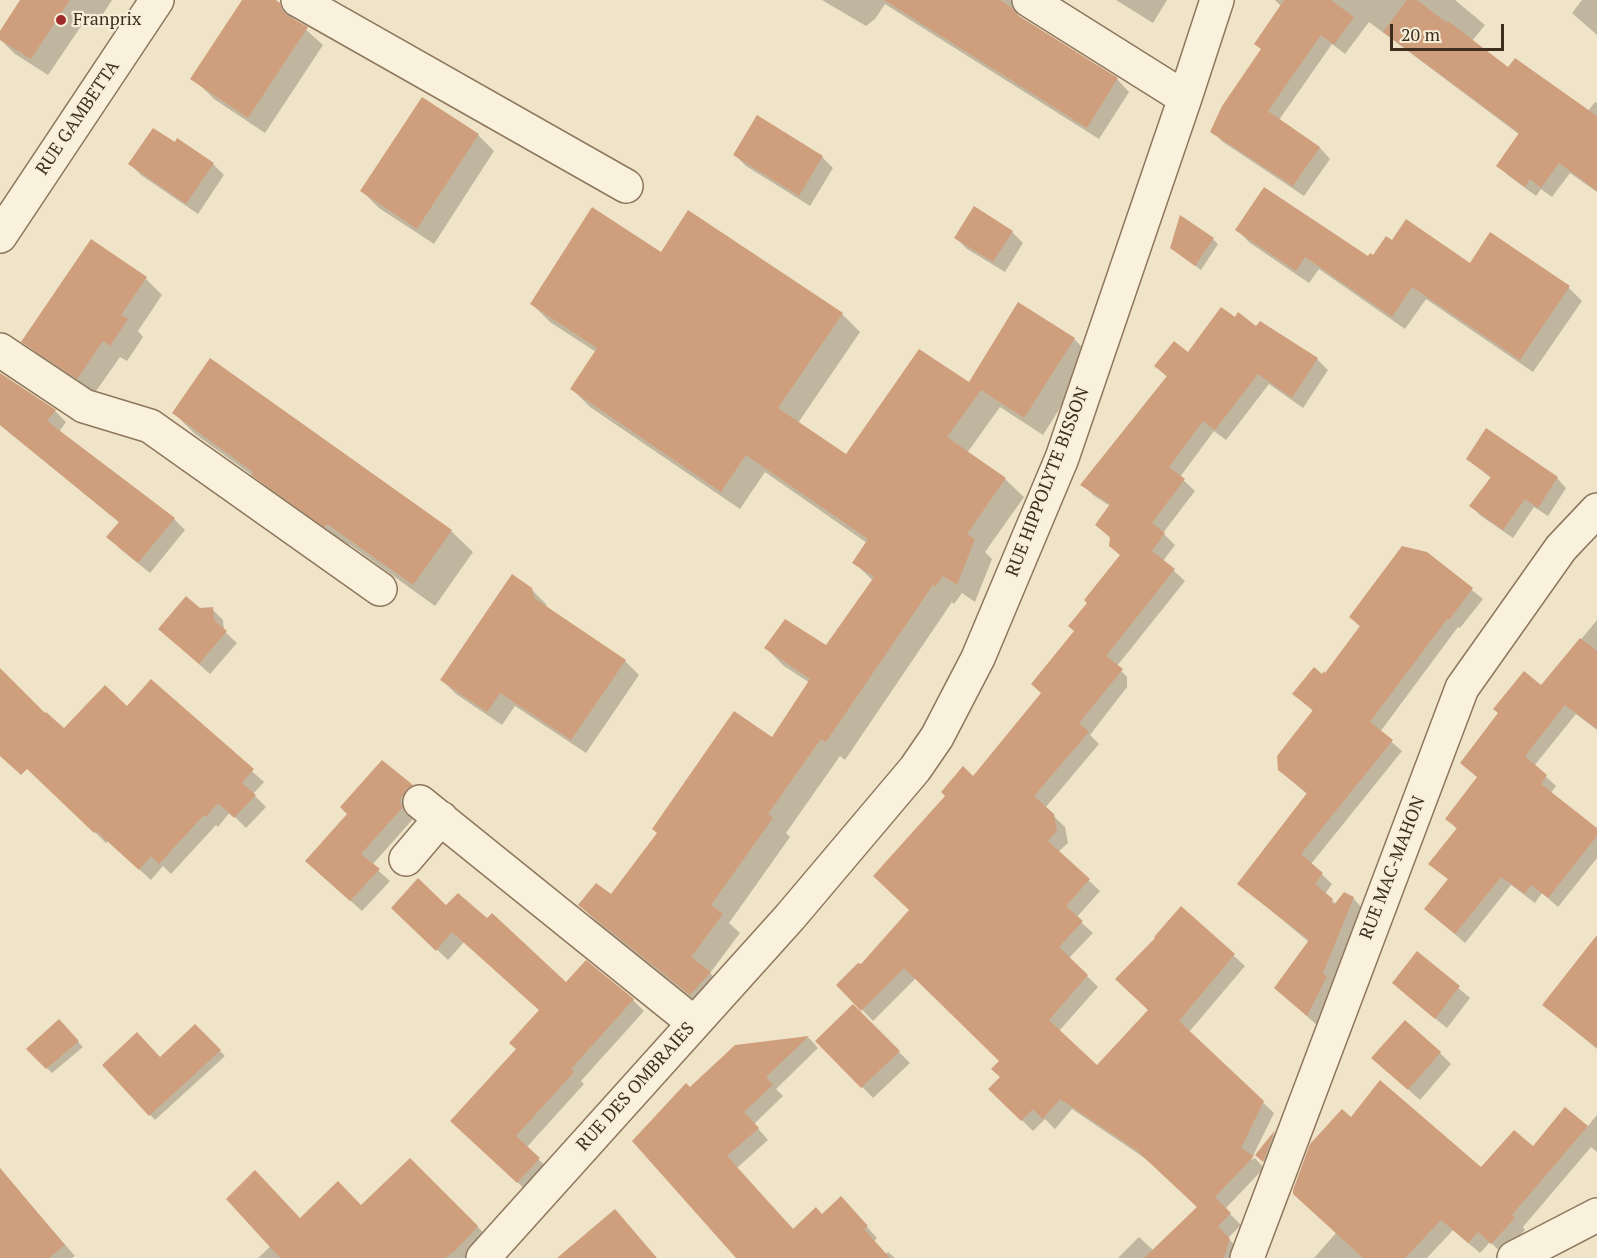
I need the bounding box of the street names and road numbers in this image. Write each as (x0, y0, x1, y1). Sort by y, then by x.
street label: RUE GAMBETTA (32, 57, 124, 179)
street label: RUE HIPPOLYTE BISSON (1002, 384, 1094, 580)
street label: RUE MAC-MAHON (1356, 793, 1430, 943)
street label: RUE DES OMBRAIES (572, 1018, 700, 1156)

